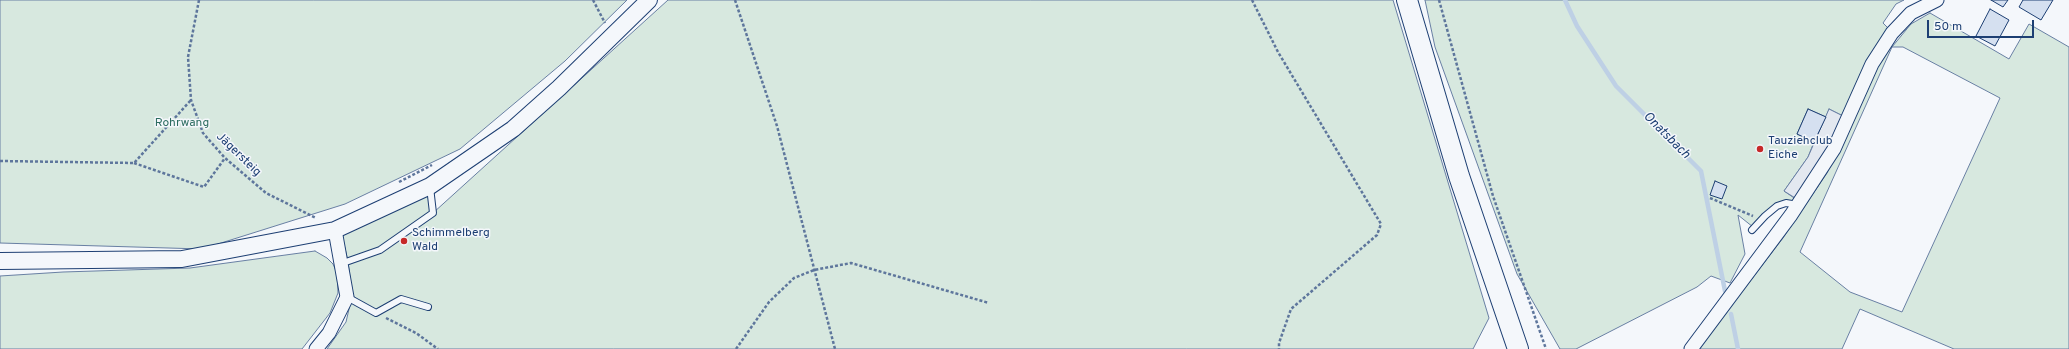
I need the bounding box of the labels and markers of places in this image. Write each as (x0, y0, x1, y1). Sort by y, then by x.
place label: Tauziehclub Eiche (1768, 135, 1832, 163)
marker: Tauziehclub Eiche (1755, 144, 1765, 154)
place label: Schimmelberg Wald (412, 227, 490, 255)
marker: Schimmelberg Wald (399, 236, 409, 246)

